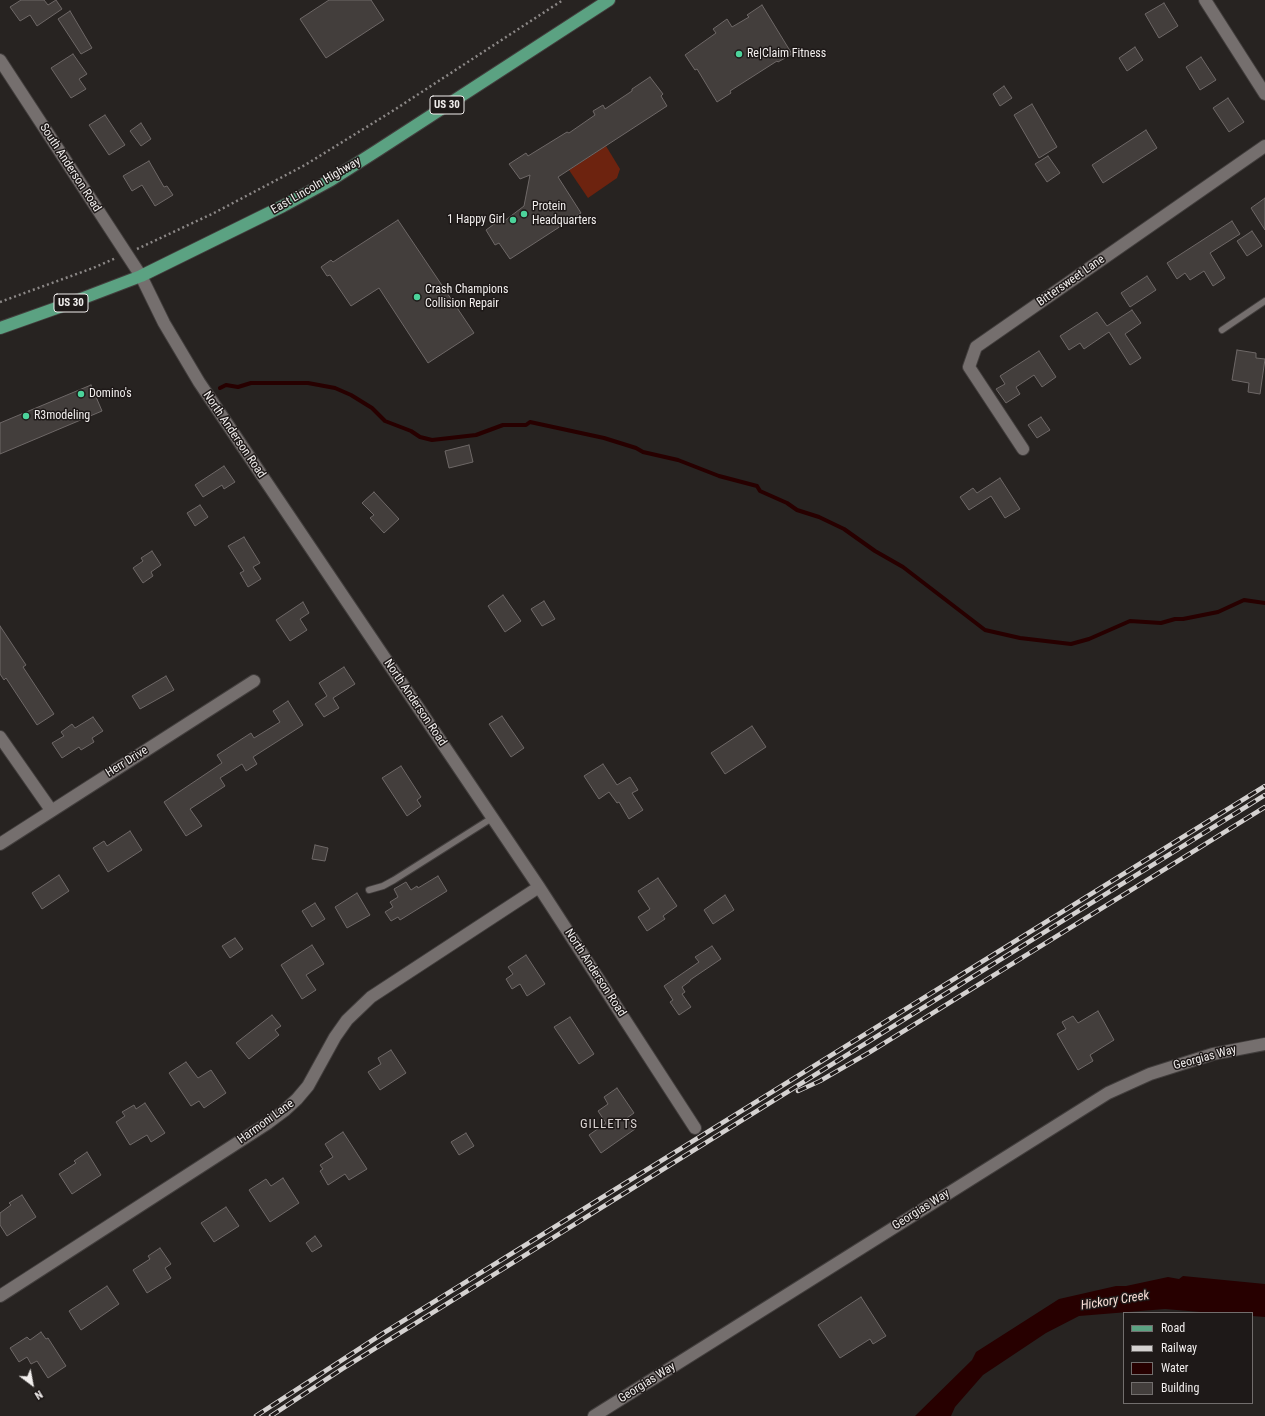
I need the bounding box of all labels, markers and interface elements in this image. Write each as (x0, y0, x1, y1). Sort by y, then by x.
place label: Re|Claim Fitness (747, 47, 826, 61)
marker: Re|Claim Fitness (734, 49, 744, 59)
road number: US 30 (430, 96, 464, 114)
street label: South Anderson Road (36, 121, 104, 215)
street label: East Lincoln Highway (269, 155, 363, 217)
place label: Protein Headquarters (532, 200, 597, 228)
marker: Protein Headquarters (519, 209, 529, 219)
place label: 1 Happy Girl (447, 213, 505, 227)
marker: 1 Happy Girl (508, 215, 518, 225)
street label: Bittersweet Lane (1034, 252, 1108, 310)
place label: Crash Champions Collision Repair (425, 283, 508, 311)
marker: Crash Champions Collision Repair (412, 292, 422, 302)
road number: US 30 (54, 294, 88, 312)
place label: Domino's (89, 387, 132, 401)
marker: Domino's (76, 389, 86, 399)
street label: North Anderson Road (200, 389, 268, 481)
place label: R3modeling (34, 409, 90, 423)
marker: R3modeling (21, 411, 31, 421)
street label: North Anderson Road (381, 657, 449, 749)
street label: Herr Drive (103, 743, 151, 781)
street label: North Anderson Road (561, 926, 629, 1020)
street label: Georgias Way (1172, 1043, 1238, 1073)
street label: Harmoni Lane (235, 1097, 297, 1147)
district label: GILLETTS (580, 1117, 638, 1133)
street label: Georgias Way (890, 1187, 952, 1233)
water label: Hickory Creek (1080, 1288, 1150, 1314)
legend (1123, 1312, 1253, 1404)
text: Road (1161, 1321, 1185, 1335)
text: Railway (1161, 1341, 1197, 1355)
street label: Georgias Way (616, 1360, 678, 1406)
text: Water (1161, 1361, 1189, 1375)
north arrow (12, 1364, 52, 1404)
text: Building (1161, 1381, 1199, 1395)
text: N (32, 1387, 45, 1402)

